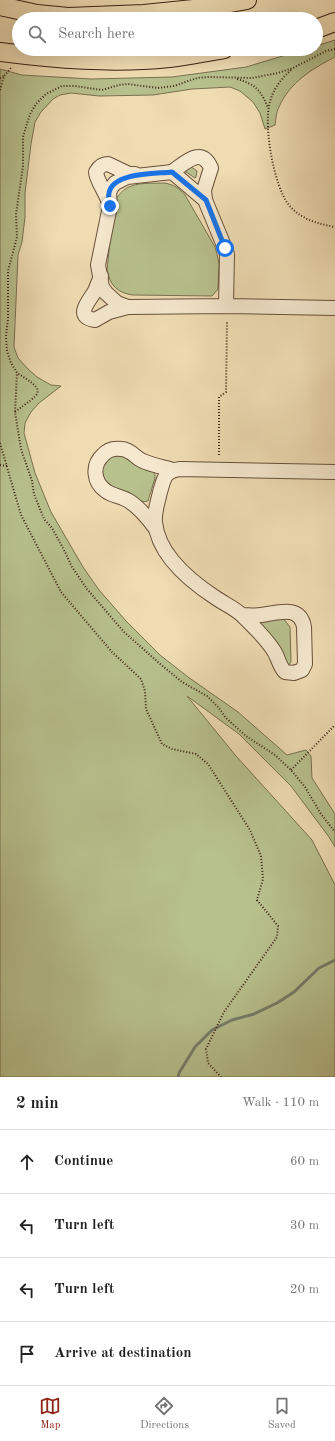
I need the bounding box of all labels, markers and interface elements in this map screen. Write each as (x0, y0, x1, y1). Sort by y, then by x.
search box (12, 12, 323, 56)
icon: search (26, 23, 48, 45)
text: Search here (58, 27, 135, 42)
route end (101, 197, 119, 215)
route start (216, 239, 234, 257)
text: 2 min (16, 1095, 59, 1112)
text: Walk · 110 m (242, 1096, 319, 1109)
icon: ahead (16, 1151, 38, 1173)
text: Continue (54, 1154, 113, 1169)
text: 60 m (290, 1155, 319, 1168)
icon: left (16, 1215, 38, 1237)
text: Turn left (54, 1218, 114, 1233)
text: 30 m (290, 1219, 319, 1232)
icon: left (16, 1279, 38, 1301)
text: Turn left (54, 1282, 114, 1297)
text: 20 m (290, 1283, 319, 1296)
icon: arrive (16, 1343, 38, 1365)
text: Arrive at destination (54, 1346, 192, 1361)
tab: Map (39, 1395, 61, 1433)
tab: Directions (140, 1395, 189, 1433)
tab: Saved (268, 1395, 296, 1433)

